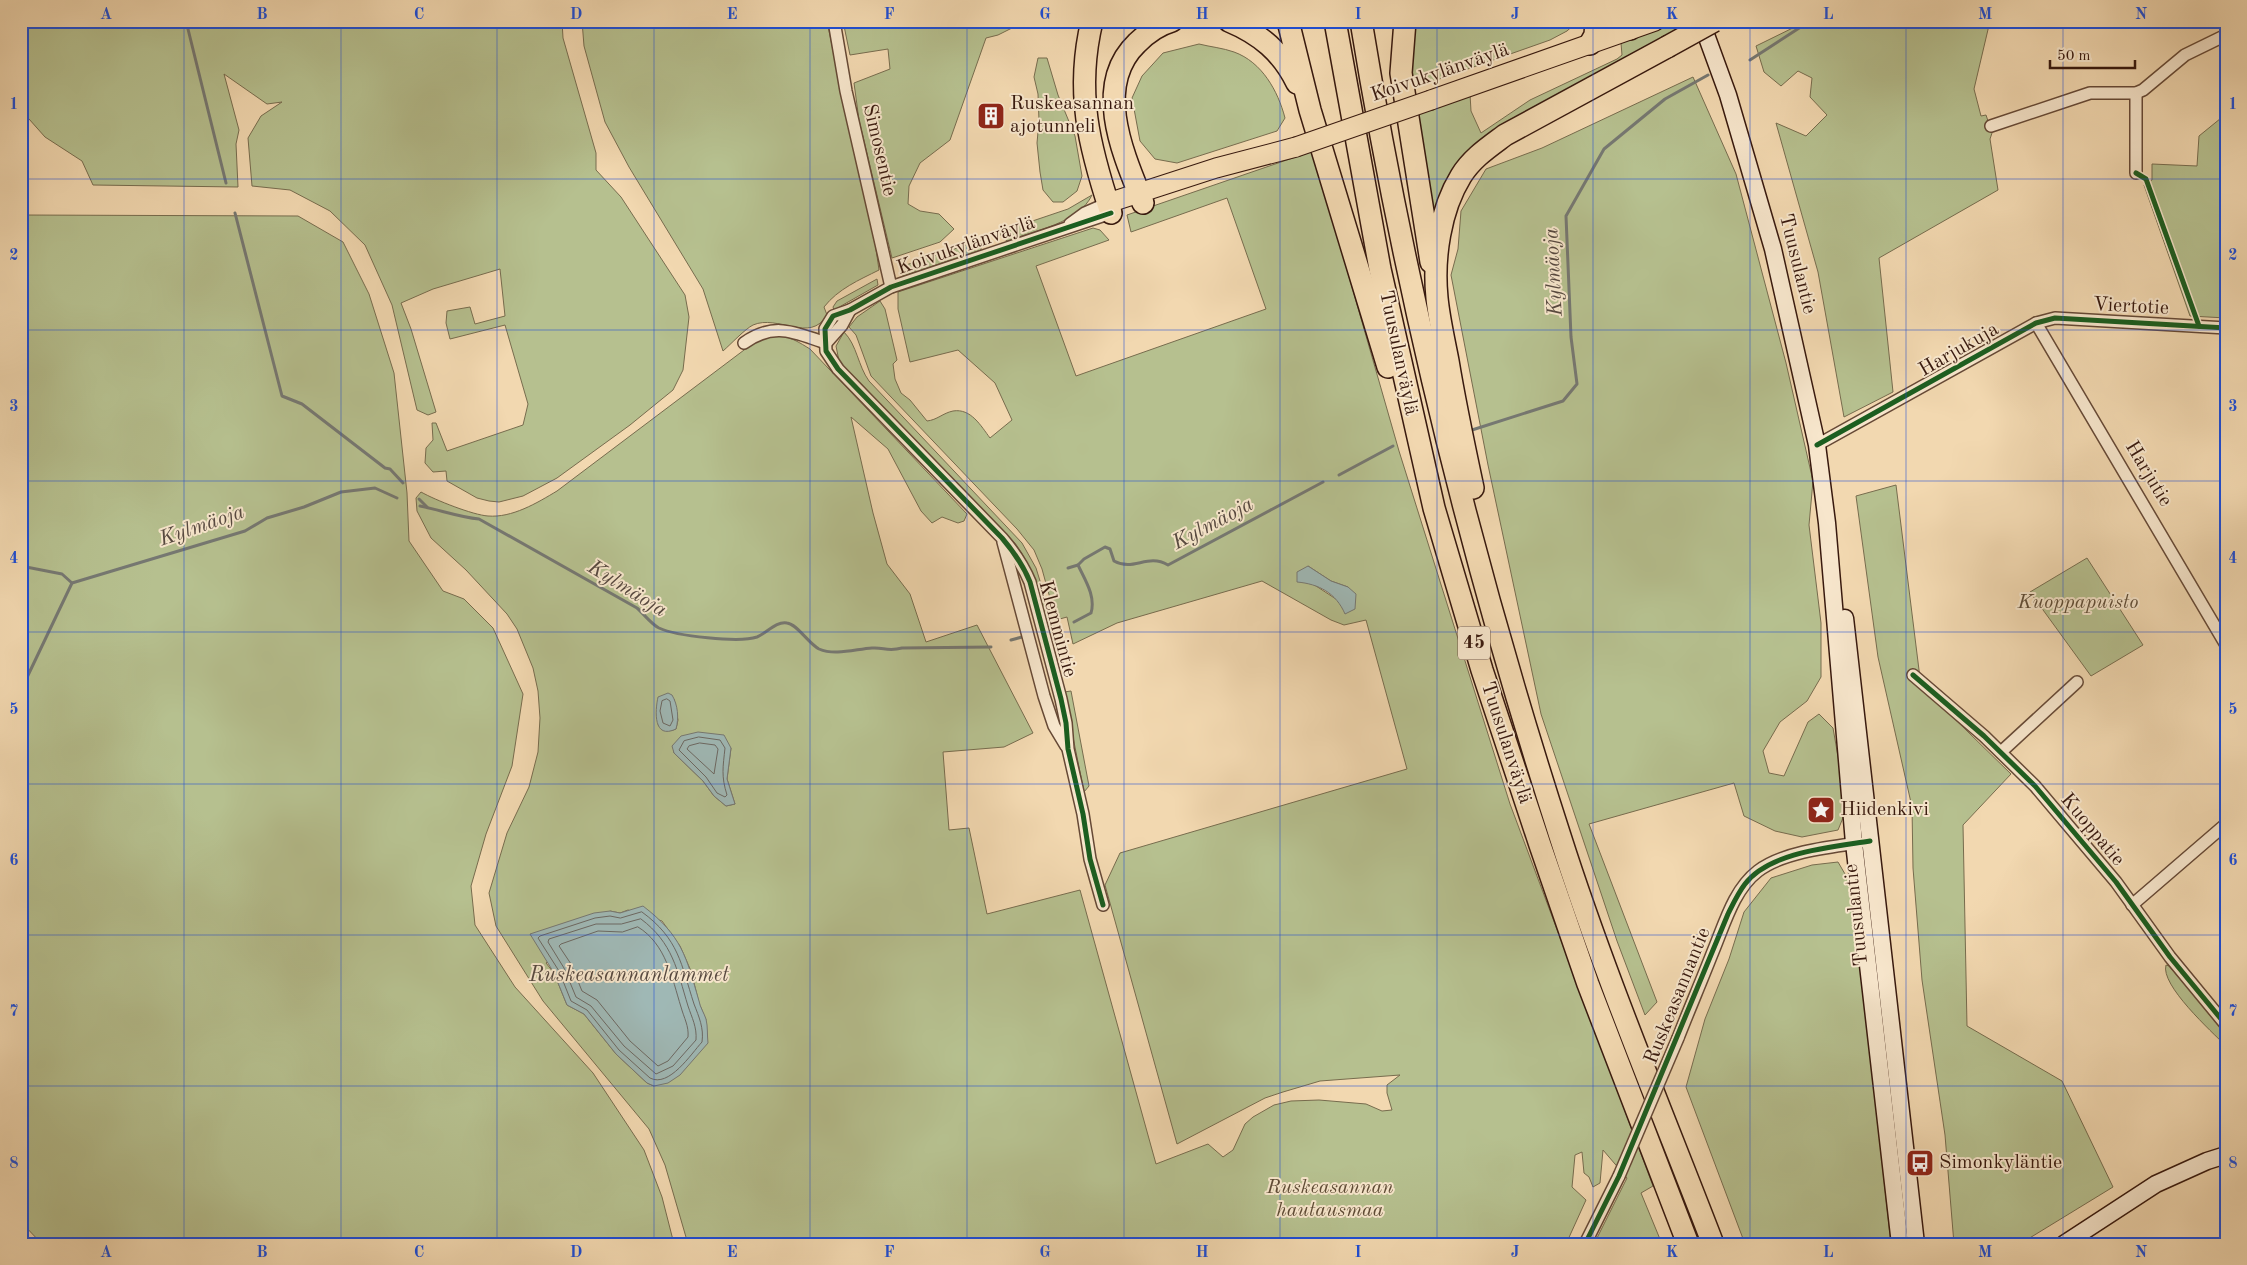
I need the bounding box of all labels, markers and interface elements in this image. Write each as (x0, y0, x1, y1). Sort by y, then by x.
text: A (100, 7, 112, 23)
text: B (256, 7, 268, 23)
text: C (414, 7, 424, 23)
text: D (570, 7, 582, 23)
text: E (726, 7, 738, 23)
text: F (884, 7, 895, 23)
text: G (1039, 7, 1051, 23)
text: H (1195, 7, 1209, 23)
text: I (1354, 7, 1362, 23)
text: J (1511, 7, 1520, 23)
text: K (1666, 7, 1678, 23)
text: L (1823, 7, 1834, 23)
text: M (1978, 7, 1992, 23)
text: N (2135, 7, 2148, 23)
scale bar (2050, 38, 2134, 70)
street label: Koivukylänväylä (1368, 40, 1512, 106)
text: 50 m (2057, 49, 2091, 64)
place label: Ruskeasannan ajotunneli (1010, 94, 1134, 137)
text: 1 (9, 97, 19, 113)
text: 1 (2228, 97, 2238, 113)
building icon: Ruskeasannan ajotunneli (976, 101, 1006, 131)
street label: Simosentie (859, 102, 899, 198)
street label: Tuusulantie (1775, 212, 1819, 316)
street label: Koivukylänväylä (894, 213, 1038, 279)
water label: Kylmäoja (1541, 227, 1567, 318)
text: 2 (9, 248, 19, 264)
text: 2 (2228, 248, 2238, 264)
street label: Tuusulanväylä (1375, 289, 1421, 417)
street label: Viertotie (2093, 295, 2169, 319)
street label: Harjukuja (1916, 319, 2002, 381)
text: 3 (9, 399, 19, 415)
text: 3 (2228, 399, 2238, 415)
street label: Harjutie (2121, 438, 2175, 510)
water label: Kylmäoja (1168, 494, 1257, 555)
water label: Kylmäoja (156, 502, 247, 551)
text: 4 (9, 551, 19, 567)
text: 4 (2228, 551, 2238, 567)
water label: Kylmäoja (583, 556, 670, 621)
street label: Klemmintie (1034, 578, 1080, 680)
park label: Kuoppapuisto (2016, 593, 2139, 613)
road number: 45 (1458, 626, 1490, 660)
street label: Tuusulanväylä (1477, 679, 1535, 807)
text: 5 (9, 702, 19, 718)
text: 5 (2228, 702, 2238, 718)
street label: Kuoppatie (2056, 790, 2128, 870)
place icon: Hiidenkivi (1806, 795, 1836, 825)
place label: Hiidenkivi (1840, 800, 1929, 820)
text: 6 (9, 853, 19, 869)
text: 6 (2228, 853, 2238, 869)
street label: Tuusulantie (1842, 863, 1872, 967)
street label: Ruskeasannantie (1641, 925, 1715, 1067)
water label: Ruskeasannanlammet (528, 965, 729, 986)
text: 7 (9, 1004, 19, 1020)
text: 7 (2228, 1004, 2238, 1020)
bus stop icon: Simonkyläntie (1905, 1148, 1935, 1178)
place label: Simonkyläntie (1939, 1153, 2062, 1173)
text: 8 (9, 1156, 19, 1172)
text: 8 (2228, 1156, 2238, 1172)
park label: Ruskeasannan hautausmaa (1265, 1178, 1394, 1221)
text: A (100, 1245, 112, 1261)
text: B (256, 1245, 268, 1261)
text: C (414, 1245, 424, 1261)
text: D (570, 1245, 582, 1261)
text: E (726, 1245, 738, 1261)
text: F (884, 1245, 895, 1261)
text: G (1039, 1245, 1051, 1261)
text: H (1195, 1245, 1209, 1261)
text: I (1354, 1245, 1362, 1261)
text: J (1511, 1245, 1520, 1261)
text: K (1666, 1245, 1678, 1261)
text: L (1823, 1245, 1834, 1261)
text: M (1978, 1245, 1992, 1261)
text: N (2135, 1245, 2148, 1261)

